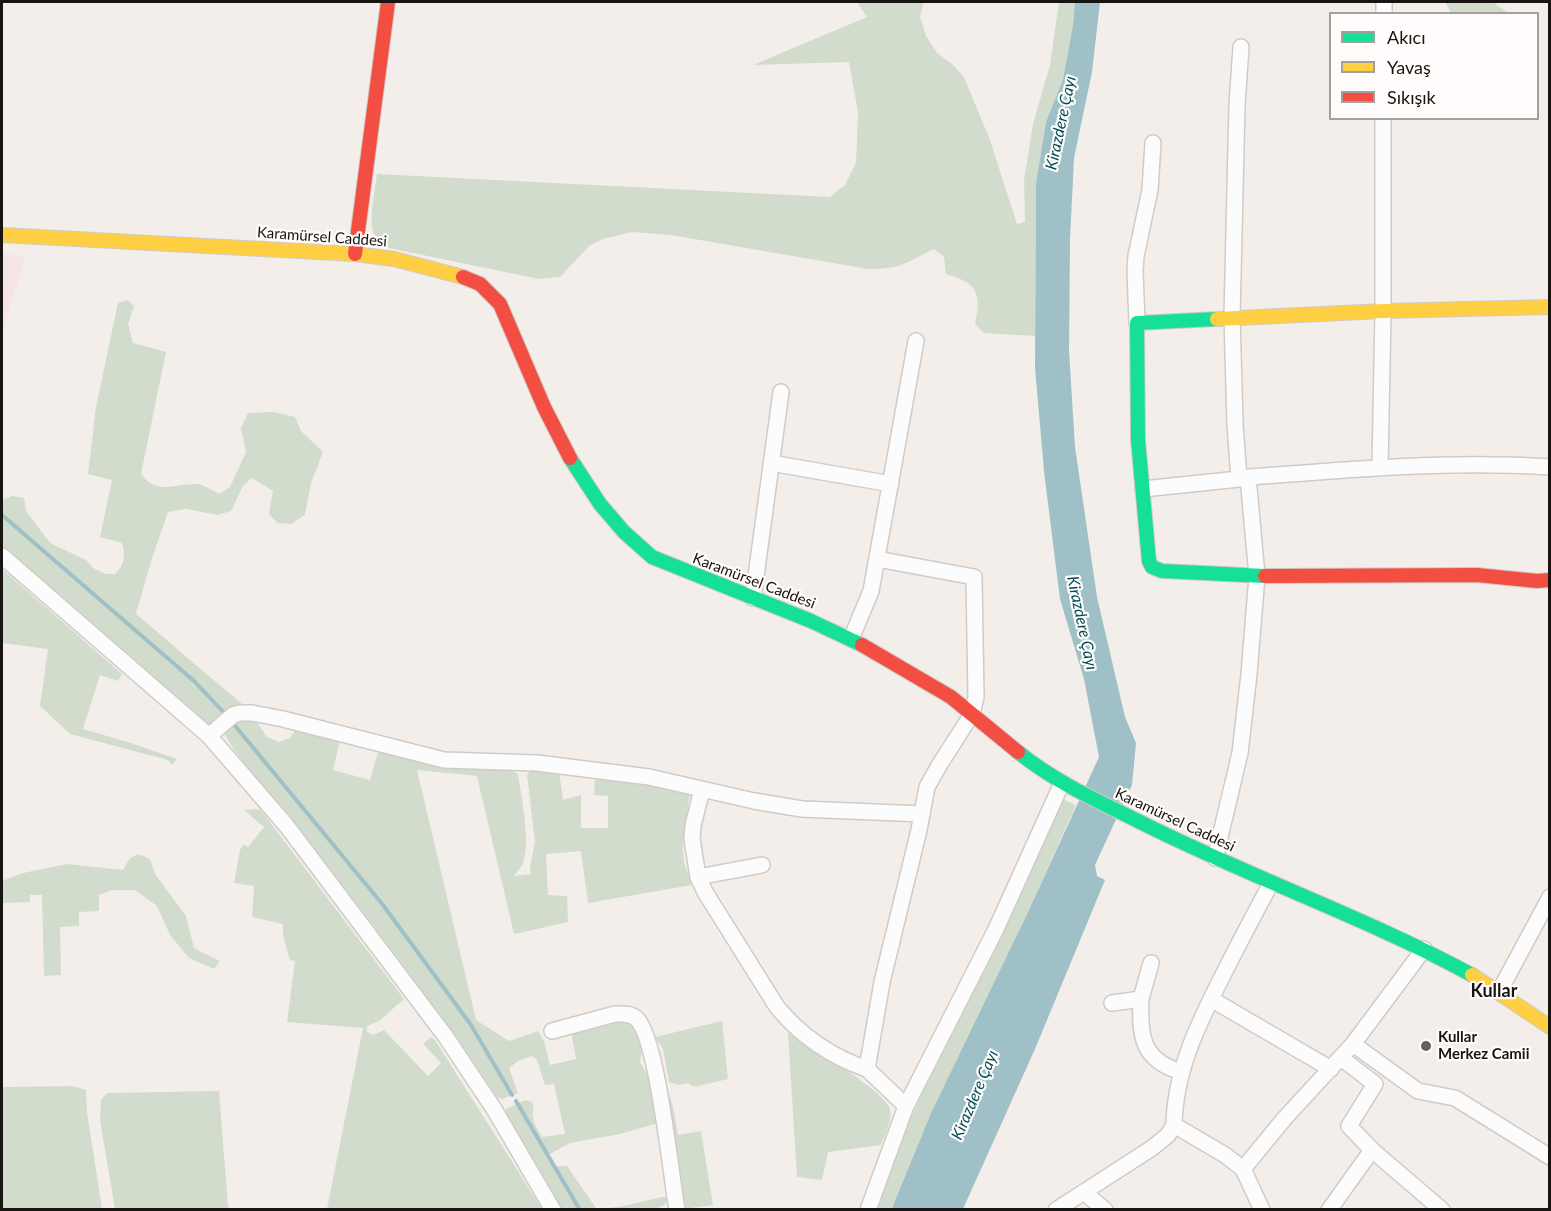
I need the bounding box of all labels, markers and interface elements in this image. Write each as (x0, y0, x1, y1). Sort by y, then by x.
legend (1329, 12, 1539, 120)
text: Akıcı (1387, 26, 1426, 48)
text: Yavaş (1387, 56, 1431, 78)
water label: Kirazdere Çayı (1042, 74, 1080, 172)
text: Sıkışık (1387, 86, 1436, 108)
street label: Karamürsel Caddesi (256, 223, 388, 251)
street label: Karamürsel Caddesi (690, 549, 818, 613)
water label: Kirazdere Çayı (1063, 574, 1101, 672)
street label: Karamürsel Caddesi (1112, 784, 1238, 856)
district label: Kullar (1471, 980, 1517, 1002)
place label: Kullar Merkez Camii (1438, 1028, 1529, 1063)
marker: Kullar Merkez Camii (1419, 1039, 1433, 1053)
water label: Kirazdere Çayı (948, 1047, 1002, 1143)

